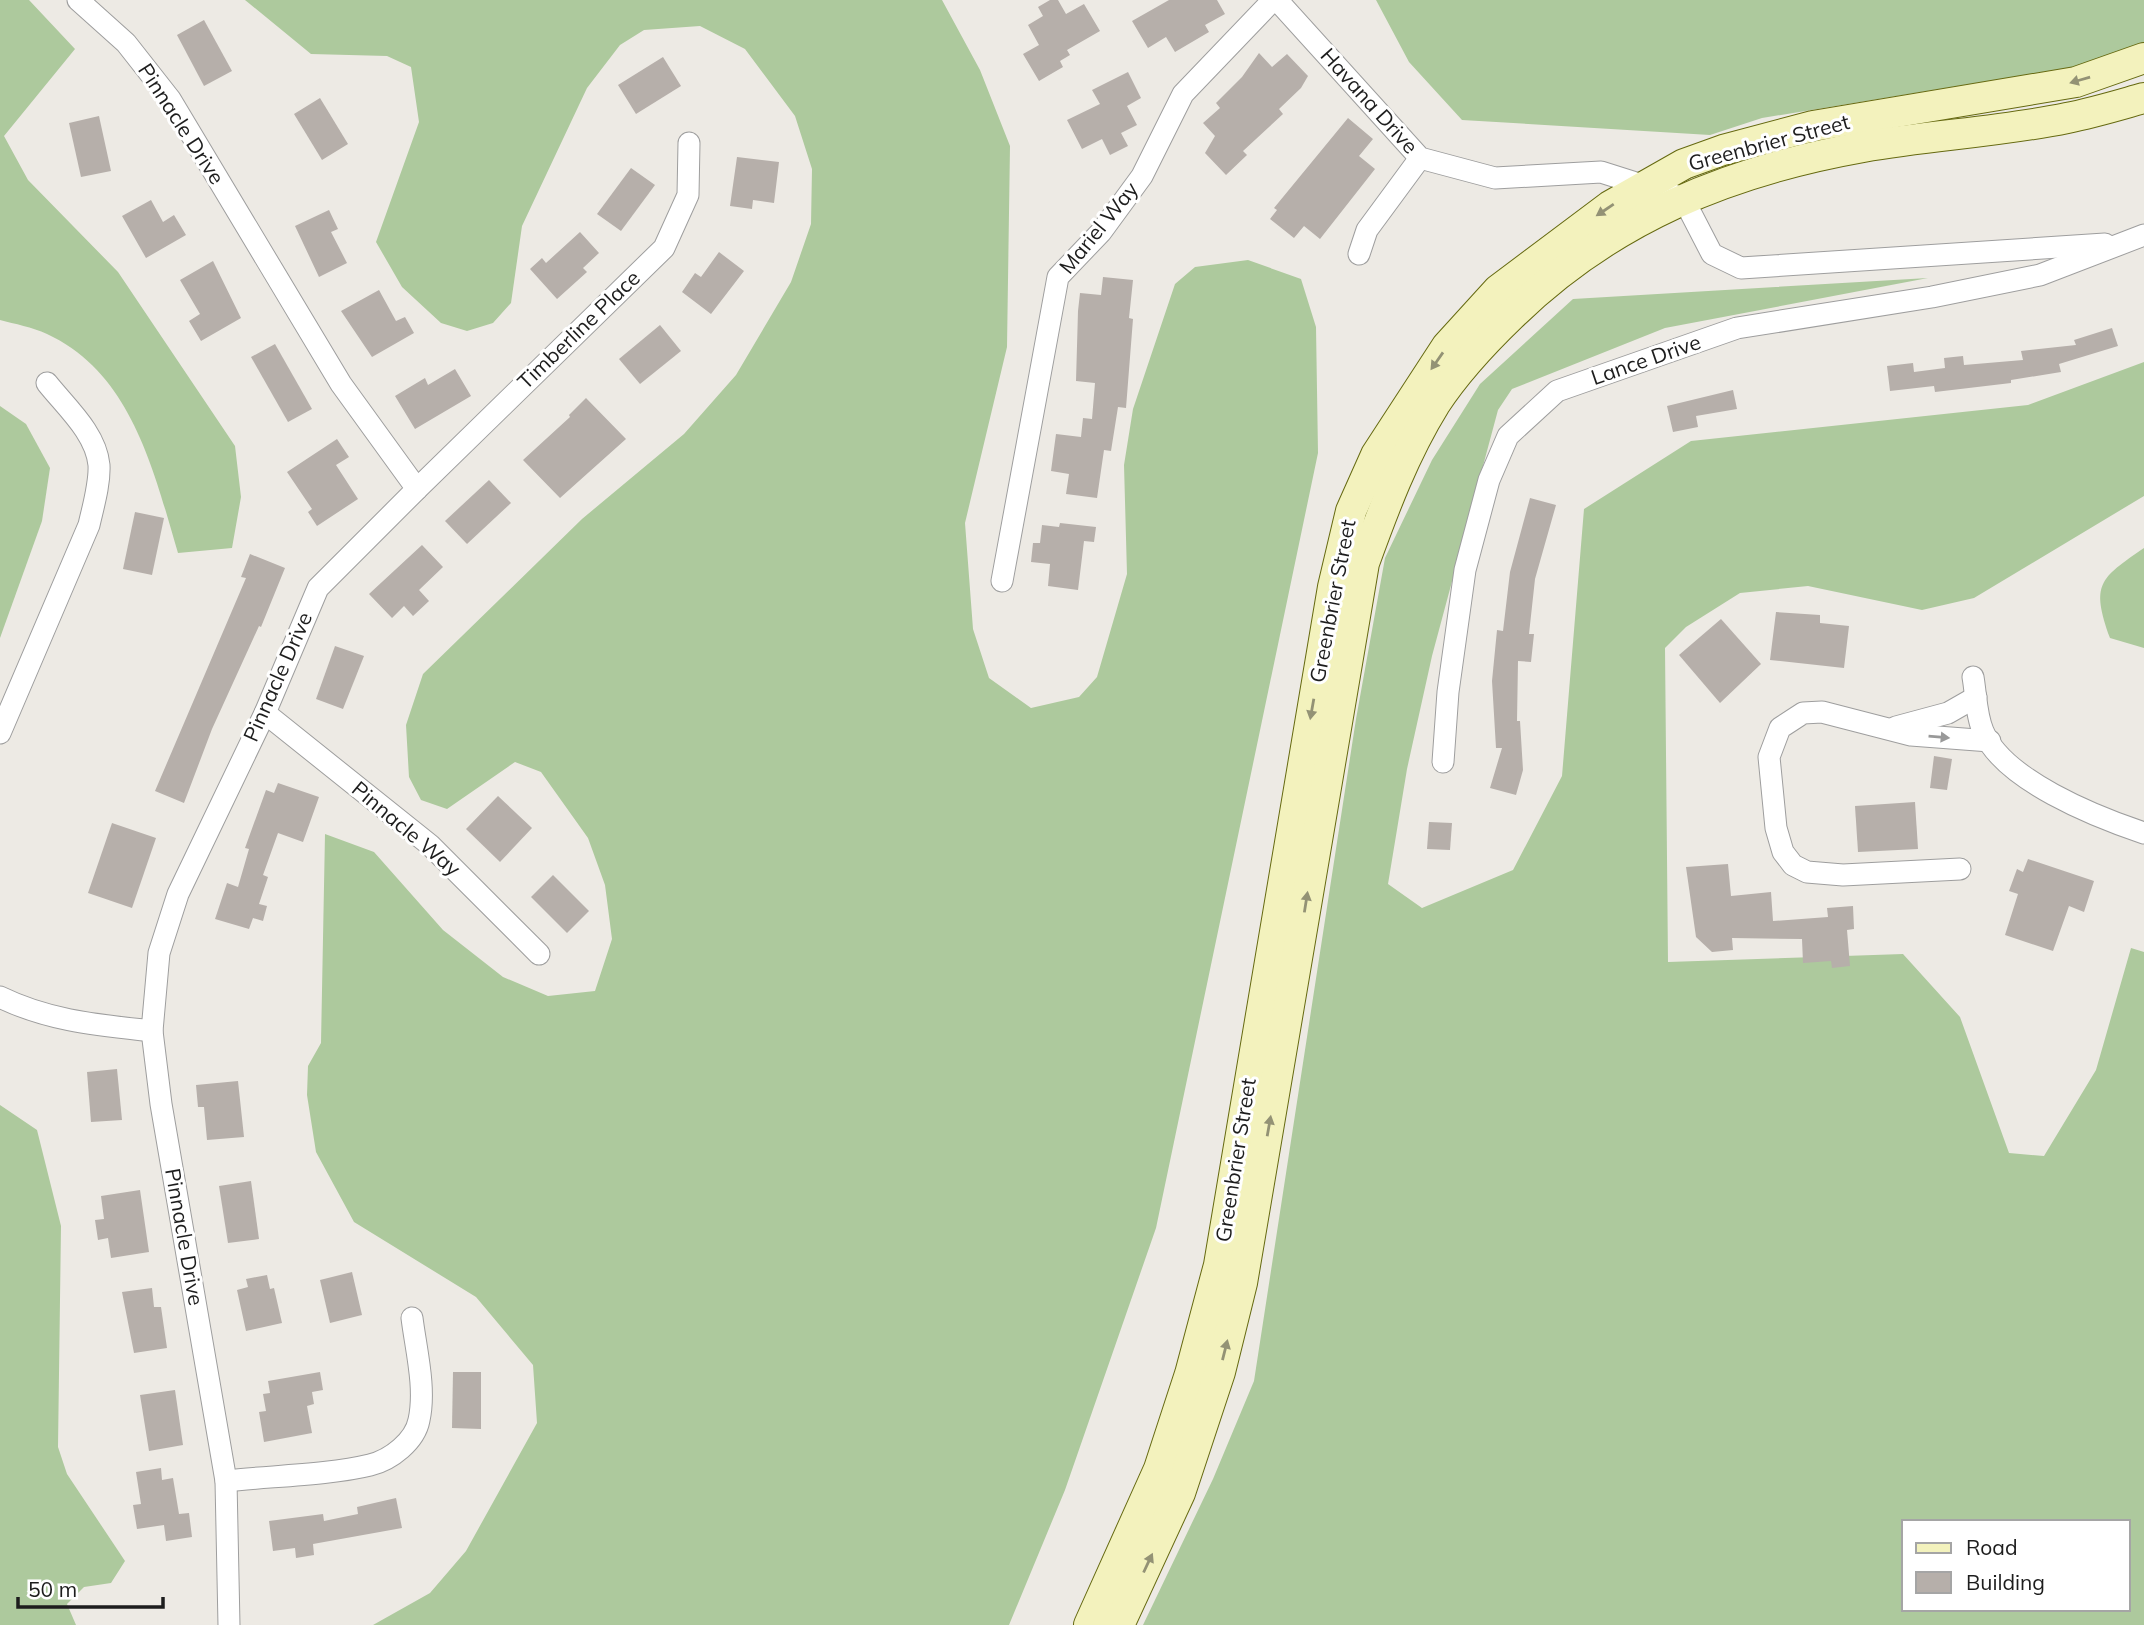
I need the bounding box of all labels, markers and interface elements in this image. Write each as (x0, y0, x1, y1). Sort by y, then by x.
street label: Havana Drive (1316, 42, 1424, 159)
street label: Pinnacle Drive (133, 58, 231, 189)
one-way arrow (2069, 76, 2090, 86)
street label: Greenbrier Street (1685, 108, 1852, 176)
street label: Mariel Way (1053, 176, 1143, 279)
one-way arrow (1595, 203, 1614, 216)
street label: Timberline Place (512, 264, 645, 394)
street label: Lance Drive (1587, 328, 1704, 390)
one-way arrow (1430, 352, 1444, 370)
street label: Greenbrier Street (1303, 517, 1361, 685)
street label: Pinnacle Drive (237, 608, 317, 745)
one-way arrow (1306, 698, 1317, 720)
one-way arrow (1929, 732, 1951, 743)
street label: Pinnacle Way (347, 775, 466, 881)
one-way arrow (1301, 891, 1312, 913)
street label: Greenbrier Street (1209, 1076, 1261, 1244)
one-way arrow (1264, 1115, 1275, 1137)
street label: Pinnacle Drive (160, 1166, 210, 1307)
one-way arrow (1220, 1338, 1231, 1360)
legend (1902, 1520, 2130, 1611)
text: Road (1966, 1534, 2017, 1560)
one-way arrow (1143, 1553, 1154, 1573)
scale bar (18, 1566, 163, 1610)
text: Building (1966, 1569, 2045, 1595)
text: 50 m (28, 1576, 77, 1602)

